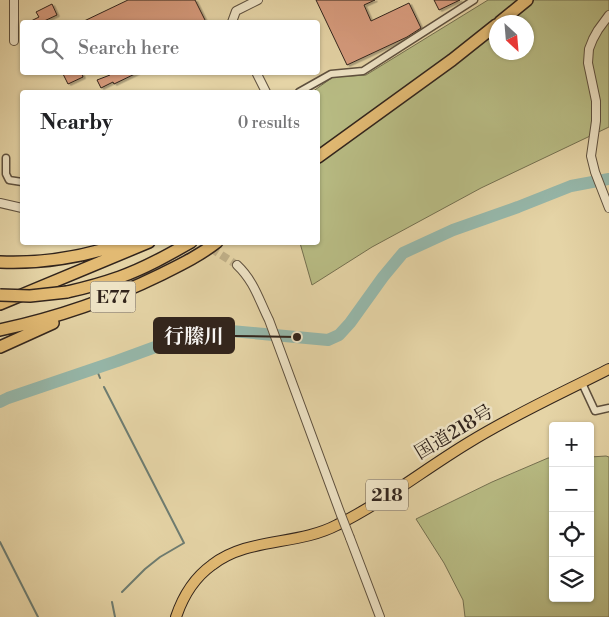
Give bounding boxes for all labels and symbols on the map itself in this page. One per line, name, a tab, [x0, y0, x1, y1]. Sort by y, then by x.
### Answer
north arrow	[489, 15, 534, 60]
road number: E77	[90, 282, 136, 312]
callout: 行縢川	[154, 318, 234, 353]
text: 行縢川	[164, 325, 224, 350]
street label: 国道218号	[410, 399, 498, 465]
road number: 218	[366, 480, 408, 510]

